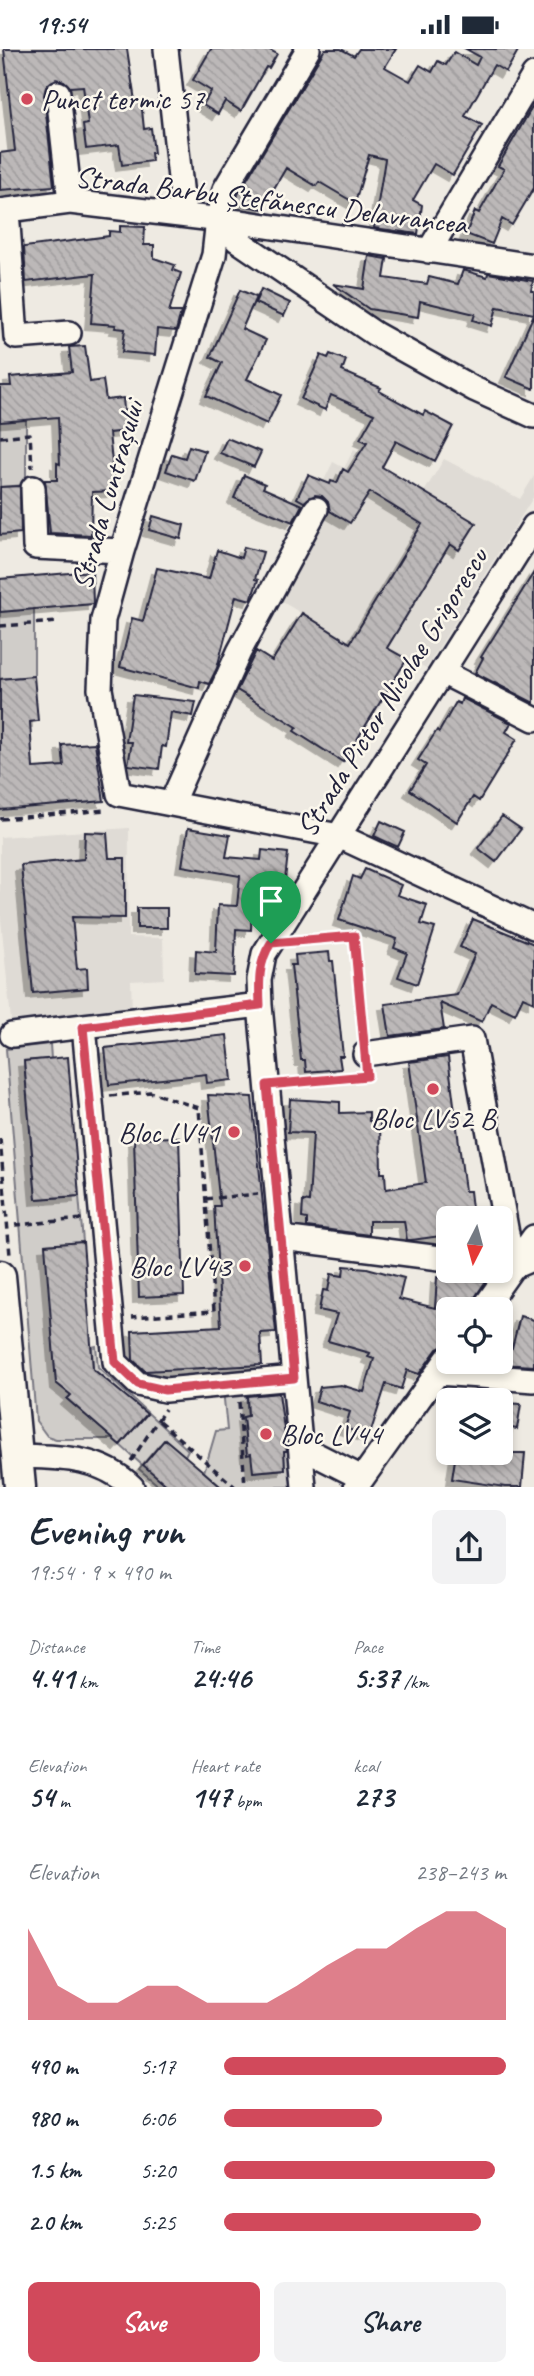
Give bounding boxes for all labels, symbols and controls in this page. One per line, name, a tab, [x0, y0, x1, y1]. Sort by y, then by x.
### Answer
text: 19:54	[35, 8, 86, 41]
place label: Punct termic 57	[41, 80, 206, 118]
marker: Punct termic 57	[19, 91, 35, 107]
street label: Strada Barbu Ștefănescu Delavrancea	[73, 157, 471, 243]
street label: Strada Luntrașului	[62, 393, 153, 594]
street label: Strada Pictor Nicolae Grigorescu	[287, 539, 498, 844]
pin	[241, 871, 301, 943]
icon: arrive	[252, 882, 290, 920]
marker: Bloc LV52 B	[425, 1081, 441, 1097]
place label: Bloc LV52 B	[371, 1099, 498, 1137]
place label: Bloc LV41	[118, 1113, 221, 1151]
marker: Bloc LV41	[226, 1124, 242, 1140]
north arrow	[436, 1206, 513, 1283]
map controls	[436, 1206, 513, 1465]
place label: Bloc LV43	[129, 1247, 233, 1285]
marker: Bloc LV43	[237, 1258, 253, 1274]
button: locate	[436, 1297, 513, 1374]
button: layers	[436, 1388, 513, 1465]
place label: Bloc LV44	[280, 1415, 384, 1453]
marker: Bloc LV44	[258, 1426, 274, 1442]
text: Evening run	[28, 1508, 184, 1555]
button: share	[432, 1510, 506, 1584]
text: 19:54 · 9 × 490 m	[28, 1558, 171, 1587]
text: Distance	[28, 1635, 85, 1659]
text: Time	[191, 1635, 220, 1659]
text: Pace	[353, 1635, 383, 1659]
text: 4.41	[28, 1659, 74, 1697]
text: 24:46	[191, 1659, 251, 1697]
text: 5:37	[353, 1659, 399, 1697]
text: km	[74, 1670, 98, 1694]
text: /km	[399, 1670, 429, 1694]
text: Elevation	[28, 1754, 86, 1778]
text: Heart rate	[191, 1754, 260, 1778]
text: kcal	[353, 1754, 378, 1778]
text: 54	[28, 1778, 55, 1816]
text: 147	[191, 1778, 231, 1816]
text: 273	[353, 1778, 394, 1816]
text: m	[55, 1789, 70, 1813]
text: bpm	[231, 1789, 262, 1813]
text: Elevation	[28, 1858, 99, 1887]
text: 238–243 m	[415, 1858, 506, 1887]
text: 490 m	[28, 2052, 77, 2081]
text: 5:17	[140, 2052, 176, 2081]
text: 980 m	[28, 2104, 77, 2133]
text: 6:06	[140, 2104, 176, 2133]
text: 1.5 km	[28, 2156, 81, 2185]
text: 5:20	[140, 2156, 176, 2185]
text: 2.0 km	[28, 2208, 82, 2237]
text: 5:25	[140, 2208, 176, 2237]
button: Save	[28, 2282, 260, 2362]
button: Share	[274, 2282, 506, 2362]

